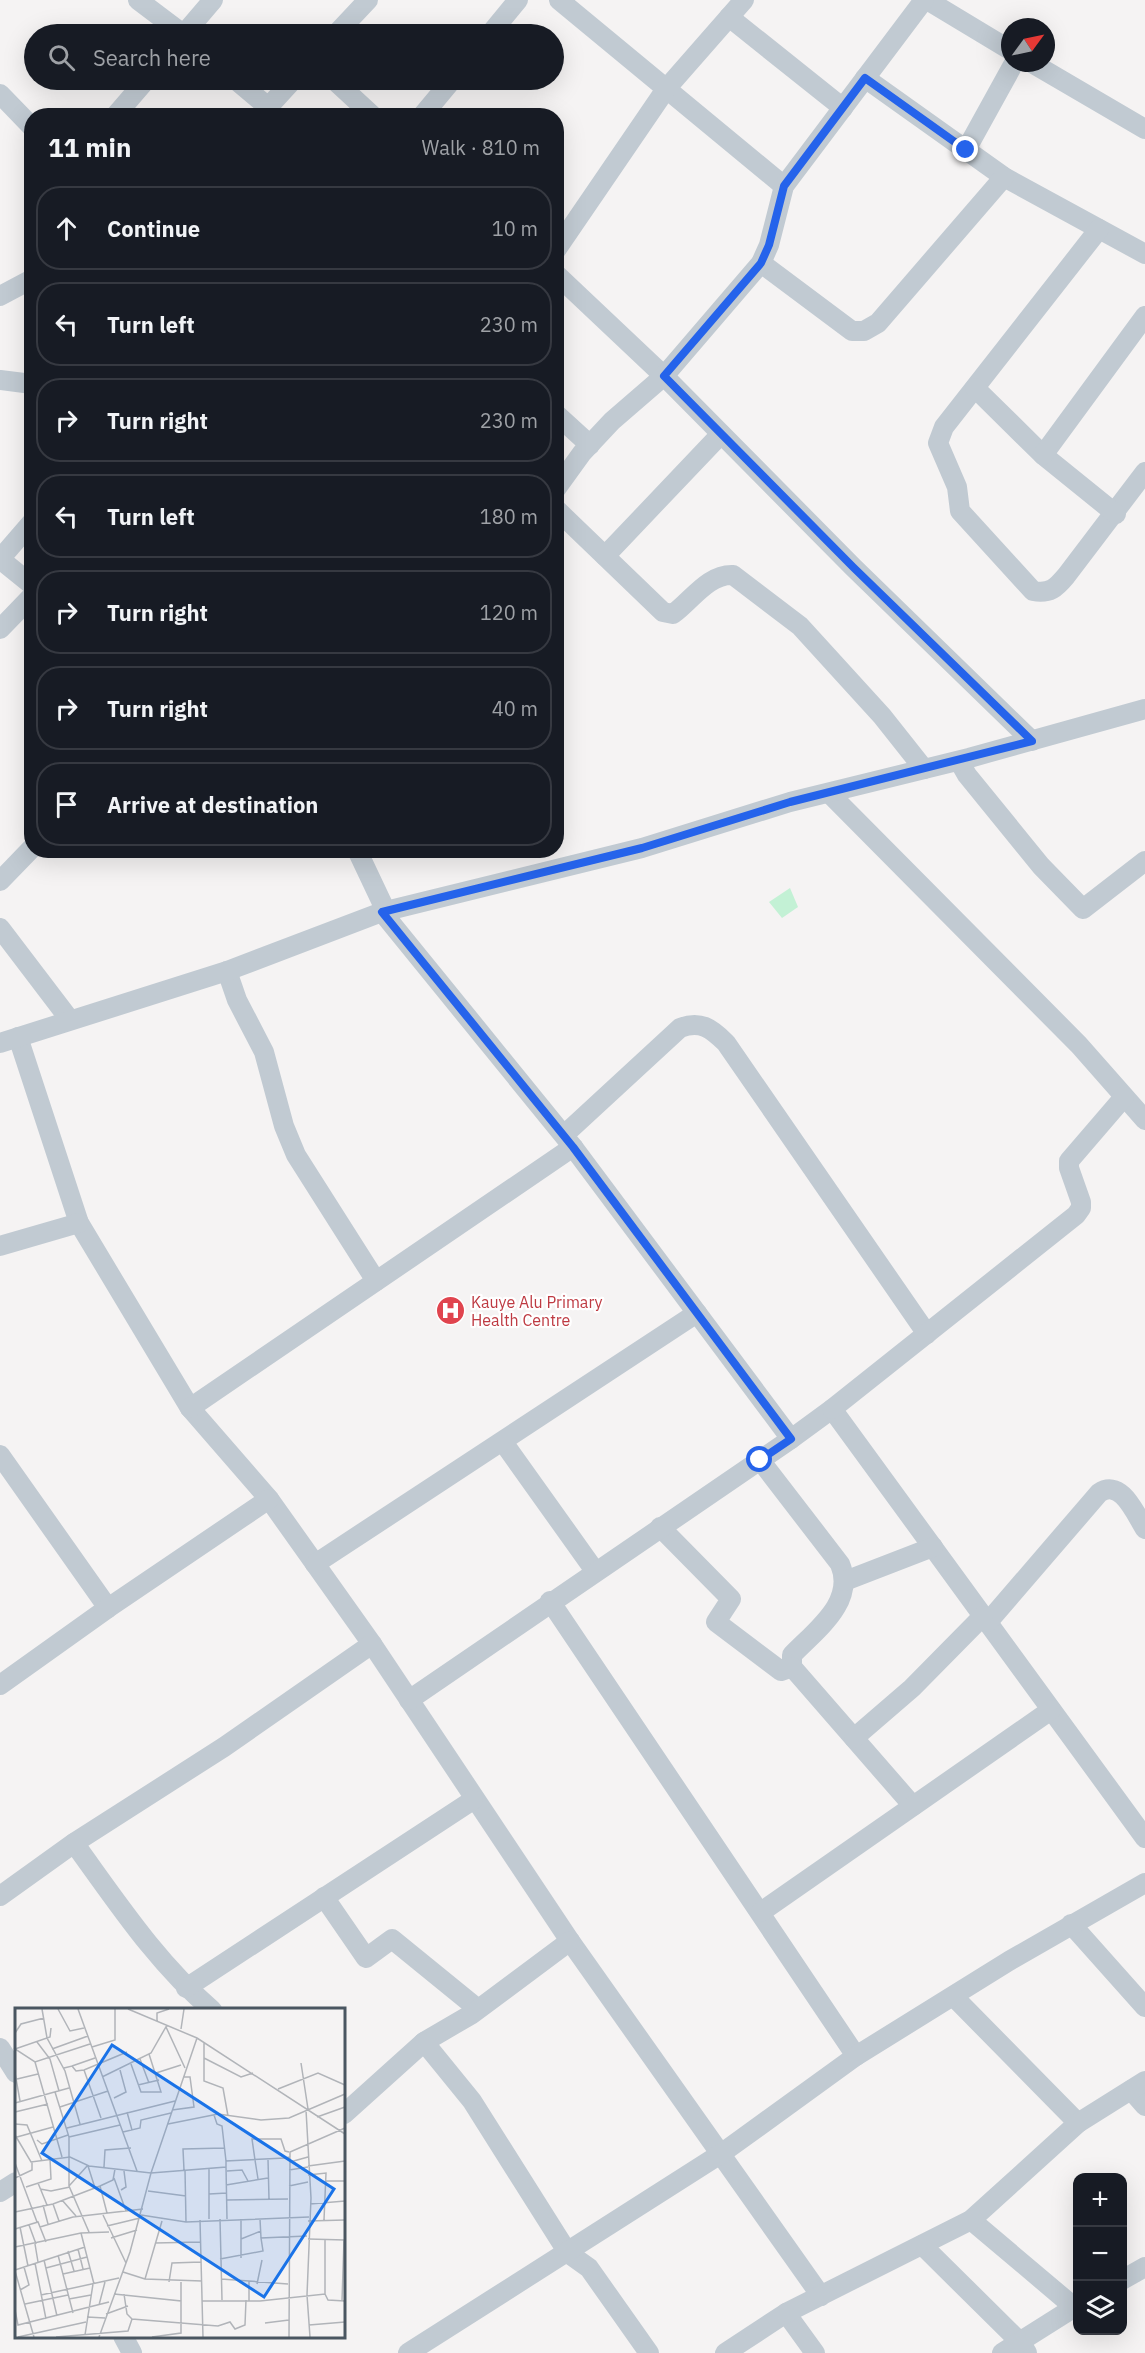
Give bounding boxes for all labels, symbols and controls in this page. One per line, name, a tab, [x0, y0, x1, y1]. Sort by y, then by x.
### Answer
north arrow	[1001, 18, 1055, 72]
search box	[24, 24, 564, 90]
icon: search	[45, 41, 78, 74]
text: Search here	[93, 43, 211, 72]
text: 11 min	[48, 130, 132, 164]
text: Walk · 810 m	[422, 134, 540, 161]
route end	[952, 136, 978, 162]
icon: ahead	[50, 212, 83, 245]
text: Continue	[107, 214, 200, 243]
text: 10 m	[492, 215, 538, 242]
icon: left	[50, 308, 83, 341]
text: Turn left	[107, 310, 195, 339]
text: 230 m	[480, 311, 538, 338]
icon: right	[50, 404, 83, 437]
text: Turn right	[107, 406, 208, 435]
text: 230 m	[480, 407, 538, 434]
icon: left	[50, 500, 83, 533]
text: Turn left	[107, 502, 195, 531]
text: 180 m	[480, 503, 538, 530]
icon: right	[50, 596, 83, 629]
text: Turn right	[107, 598, 208, 627]
text: 120 m	[480, 599, 538, 626]
icon: right	[50, 692, 83, 725]
text: Turn right	[107, 694, 208, 723]
text: 40 m	[492, 695, 538, 722]
icon: arrive	[50, 788, 83, 821]
text: Arrive at destination	[107, 790, 318, 819]
place label: Kauye Alu Primary Health Centre	[471, 1292, 602, 1330]
hospital icon: Kauye Alu Primary Health Centre	[434, 1295, 466, 1327]
route start	[746, 1446, 772, 1472]
inset map	[15, 2008, 345, 2338]
map controls	[1073, 2173, 1127, 2335]
button: +	[1073, 2173, 1127, 2227]
button: −	[1073, 2227, 1127, 2281]
button: layers	[1073, 2281, 1127, 2335]

